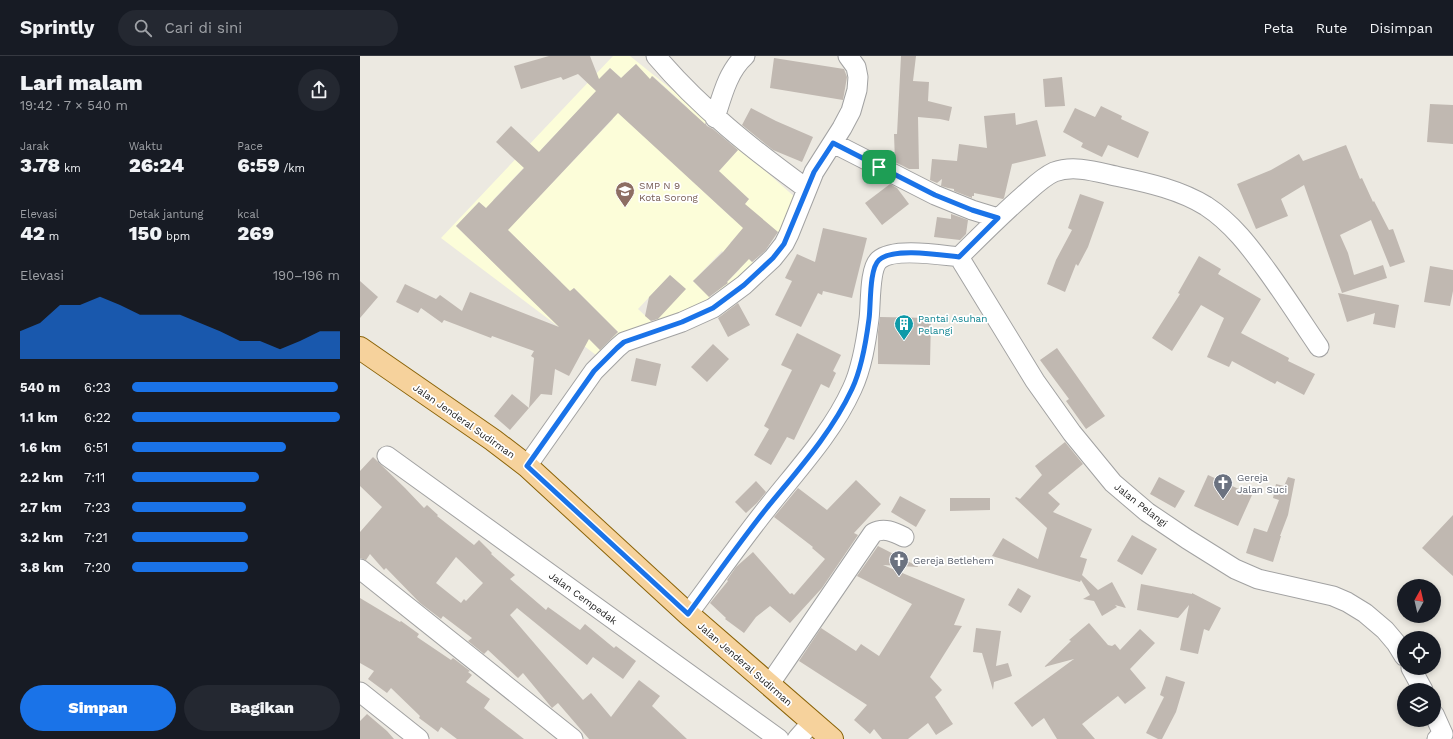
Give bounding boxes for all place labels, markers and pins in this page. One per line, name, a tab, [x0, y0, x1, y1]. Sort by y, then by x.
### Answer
pin	[862, 150, 896, 184]
school or university icon: SMP N 9 Kota Sorong	[614, 180, 636, 208]
place label: SMP N 9 Kota Sorong	[639, 180, 699, 203]
building icon: Pantai Asuhan Pelangi	[893, 313, 915, 341]
place label: Pantai Asuhan Pelangi	[918, 313, 987, 336]
church icon: Gereja Jalan Suci	[1212, 472, 1234, 500]
place label: Gereja Jalan Suci	[1237, 472, 1287, 495]
church icon: Gereja Betlehem	[888, 549, 910, 577]
place label: Gereja Betlehem	[913, 555, 994, 566]

